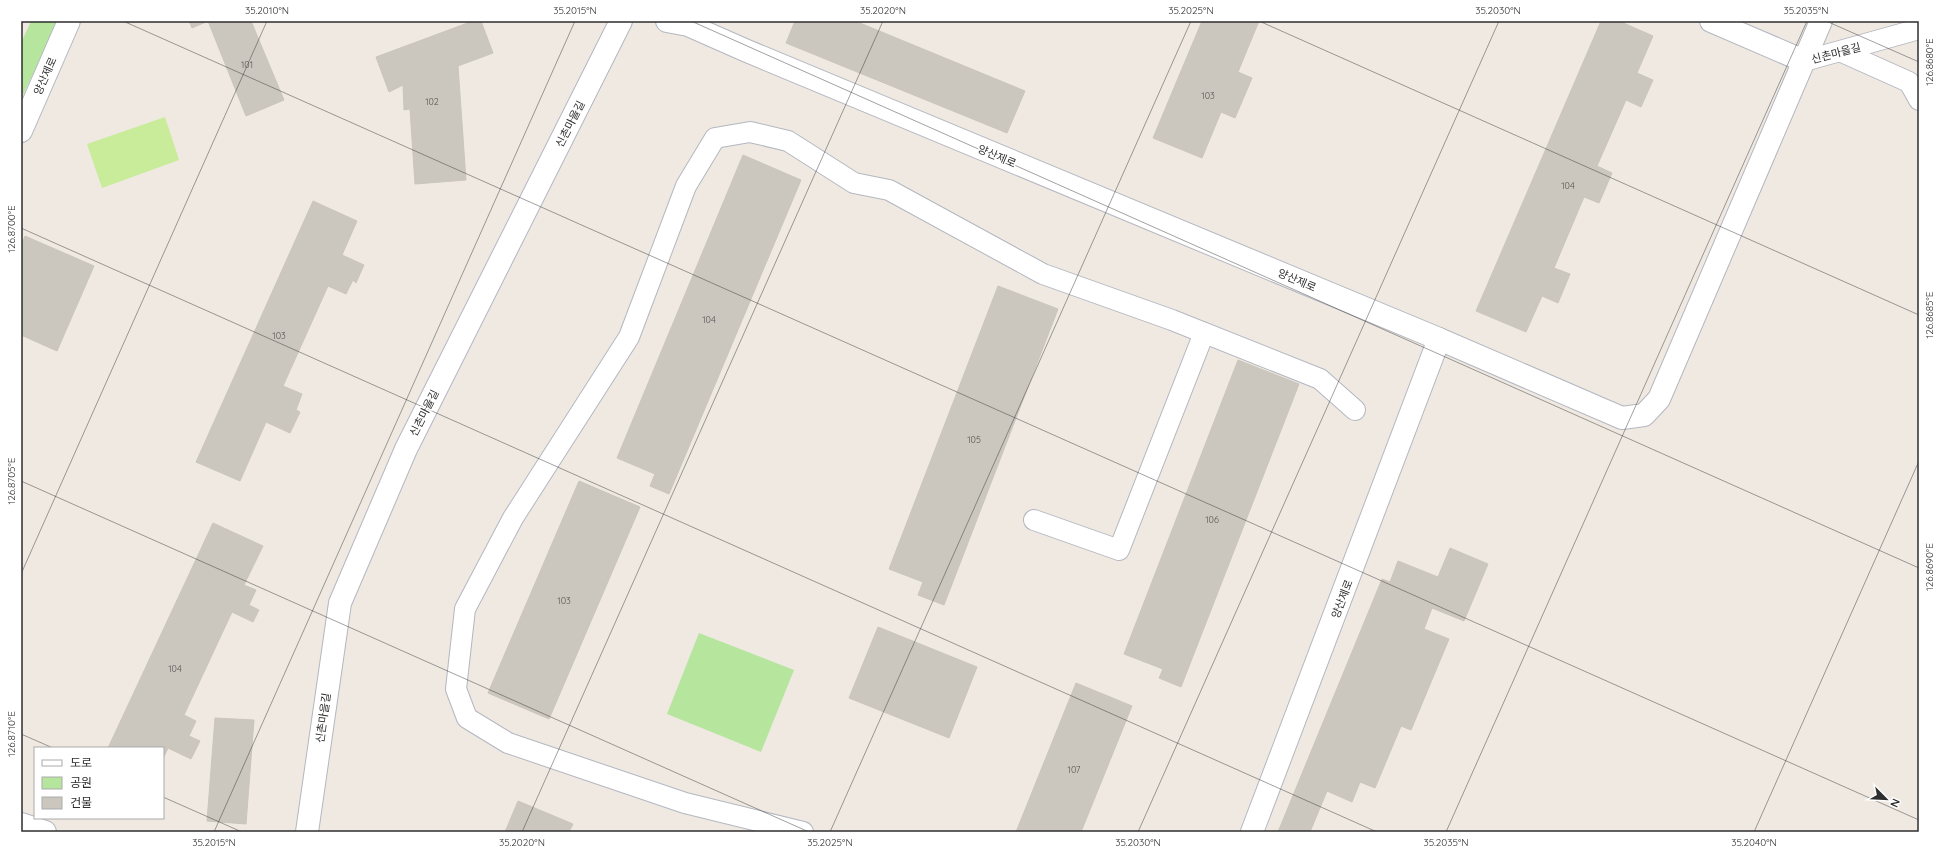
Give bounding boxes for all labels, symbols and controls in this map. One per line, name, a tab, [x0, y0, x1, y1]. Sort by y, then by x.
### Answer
text: 35.2010°N	[245, 4, 289, 17]
text: 35.2015°N	[553, 4, 597, 17]
text: 35.2020°N	[860, 4, 906, 17]
text: 35.2025°N	[1168, 4, 1214, 17]
text: 35.2030°N	[1475, 4, 1521, 17]
text: 35.2035°N	[1783, 4, 1829, 17]
text: 126.8680°E	[1923, 38, 1936, 86]
street label: 신촌마을길	[1810, 40, 1862, 66]
street label: 양산제로	[30, 55, 60, 97]
house number: 101	[241, 59, 253, 70]
house number: 103	[1201, 90, 1215, 101]
house number: 102	[425, 96, 439, 107]
street label: 신촌마을길	[552, 98, 588, 150]
street label: 양산제로	[976, 142, 1018, 170]
house number: 104	[1561, 180, 1575, 191]
text: 126.8700°E	[5, 205, 18, 253]
street label: 양산제로	[1276, 266, 1318, 294]
text: 126.8685°E	[1923, 291, 1936, 339]
house number: 104	[702, 314, 716, 325]
house number: 103	[272, 330, 286, 341]
street label: 신촌마을길	[406, 387, 442, 439]
house number: 105	[967, 434, 981, 445]
text: 126.8705°E	[5, 457, 18, 505]
house number: 106	[1205, 514, 1219, 525]
text: 126.8690°E	[1923, 543, 1936, 591]
street label: 양산제로	[1328, 578, 1356, 620]
house number: 103	[557, 595, 571, 606]
house number: 104	[168, 663, 182, 674]
street label: 신촌마을길	[313, 692, 333, 744]
text: 126.8710°E	[5, 711, 18, 757]
legend	[34, 747, 164, 819]
text: 도로	[70, 755, 92, 770]
house number: 107	[1068, 764, 1081, 775]
text: 공원	[70, 775, 92, 790]
north arrow	[1866, 779, 1906, 819]
text: 건물	[70, 795, 92, 810]
text: N	[1887, 797, 1903, 810]
text: 35.2015°N	[192, 836, 236, 849]
text: 35.2020°N	[499, 836, 545, 849]
text: 35.2025°N	[807, 836, 853, 849]
text: 35.2030°N	[1115, 836, 1161, 849]
text: 35.2035°N	[1423, 836, 1469, 849]
text: 35.2040°N	[1731, 836, 1777, 849]

